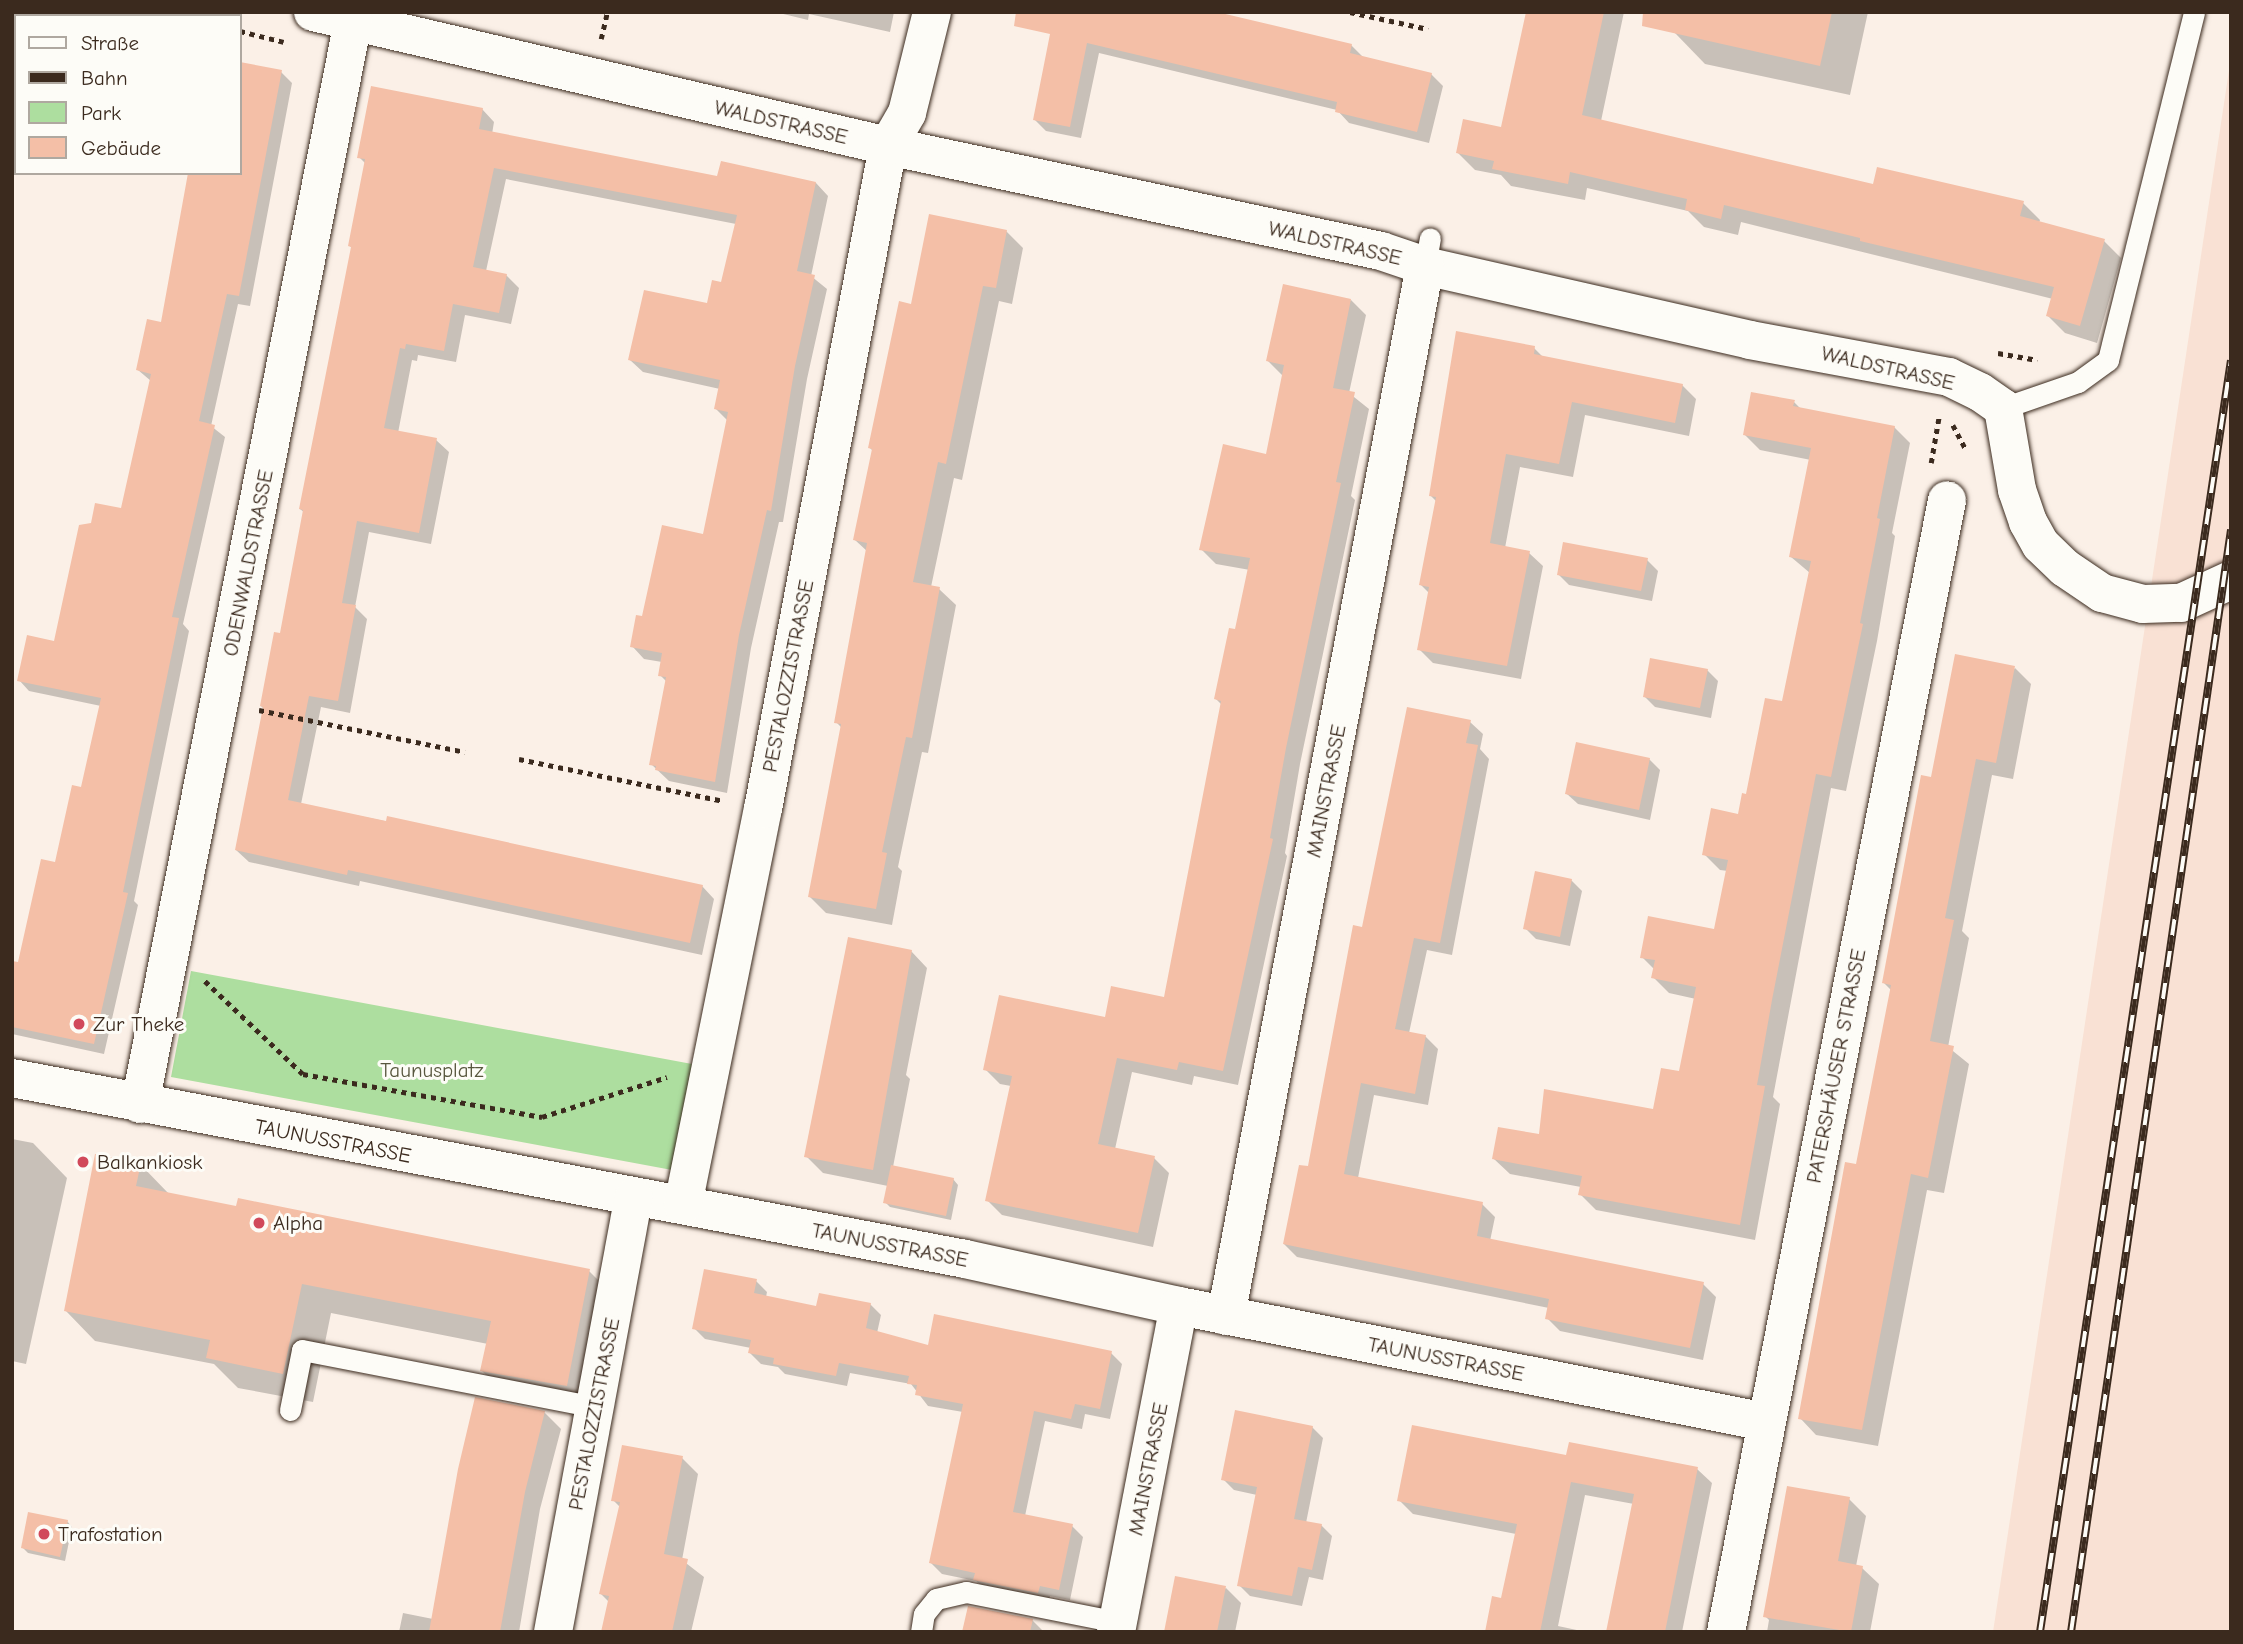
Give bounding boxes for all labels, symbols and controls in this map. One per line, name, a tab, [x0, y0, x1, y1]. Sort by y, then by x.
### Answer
legend	[14, 14, 242, 175]
text: Straße	[81, 31, 139, 55]
text: Bahn	[81, 66, 128, 90]
street label: WALDSTRASSE	[712, 94, 850, 150]
text: Park	[81, 101, 121, 125]
text: Gebäude	[81, 136, 161, 160]
street label: WALDSTRASSE	[1266, 215, 1404, 271]
street label: WALDSTRASSE	[1819, 340, 1957, 396]
street label: ODENWALDSTRASSE	[218, 468, 278, 658]
street label: PESTALOZZISTRASSE	[757, 578, 819, 774]
street label: MAINSTRASSE	[1301, 722, 1351, 860]
street label: PATERSHÄUSER STRASSE	[1801, 947, 1871, 1185]
place label: Zur Theke	[93, 1011, 184, 1037]
marker: Zur Theke	[71, 1016, 87, 1032]
park label: Taunusplatz	[380, 1057, 484, 1083]
street label: TAUNUSSTRASSE	[253, 1113, 413, 1169]
place label: Balkankiosk	[97, 1149, 202, 1175]
marker: Balkankiosk	[75, 1154, 91, 1170]
place label: Alpha	[273, 1210, 323, 1236]
marker: Alpha	[251, 1215, 267, 1231]
street label: TAUNUSSTRASSE	[810, 1217, 970, 1273]
street label: PESTALOZZISTRASSE	[563, 1316, 625, 1512]
street label: TAUNUSSTRASSE	[1366, 1331, 1526, 1387]
street label: MAINSTRASSE	[1123, 1400, 1173, 1538]
place label: Trafostation	[58, 1521, 163, 1547]
marker: Trafostation	[36, 1526, 52, 1542]

